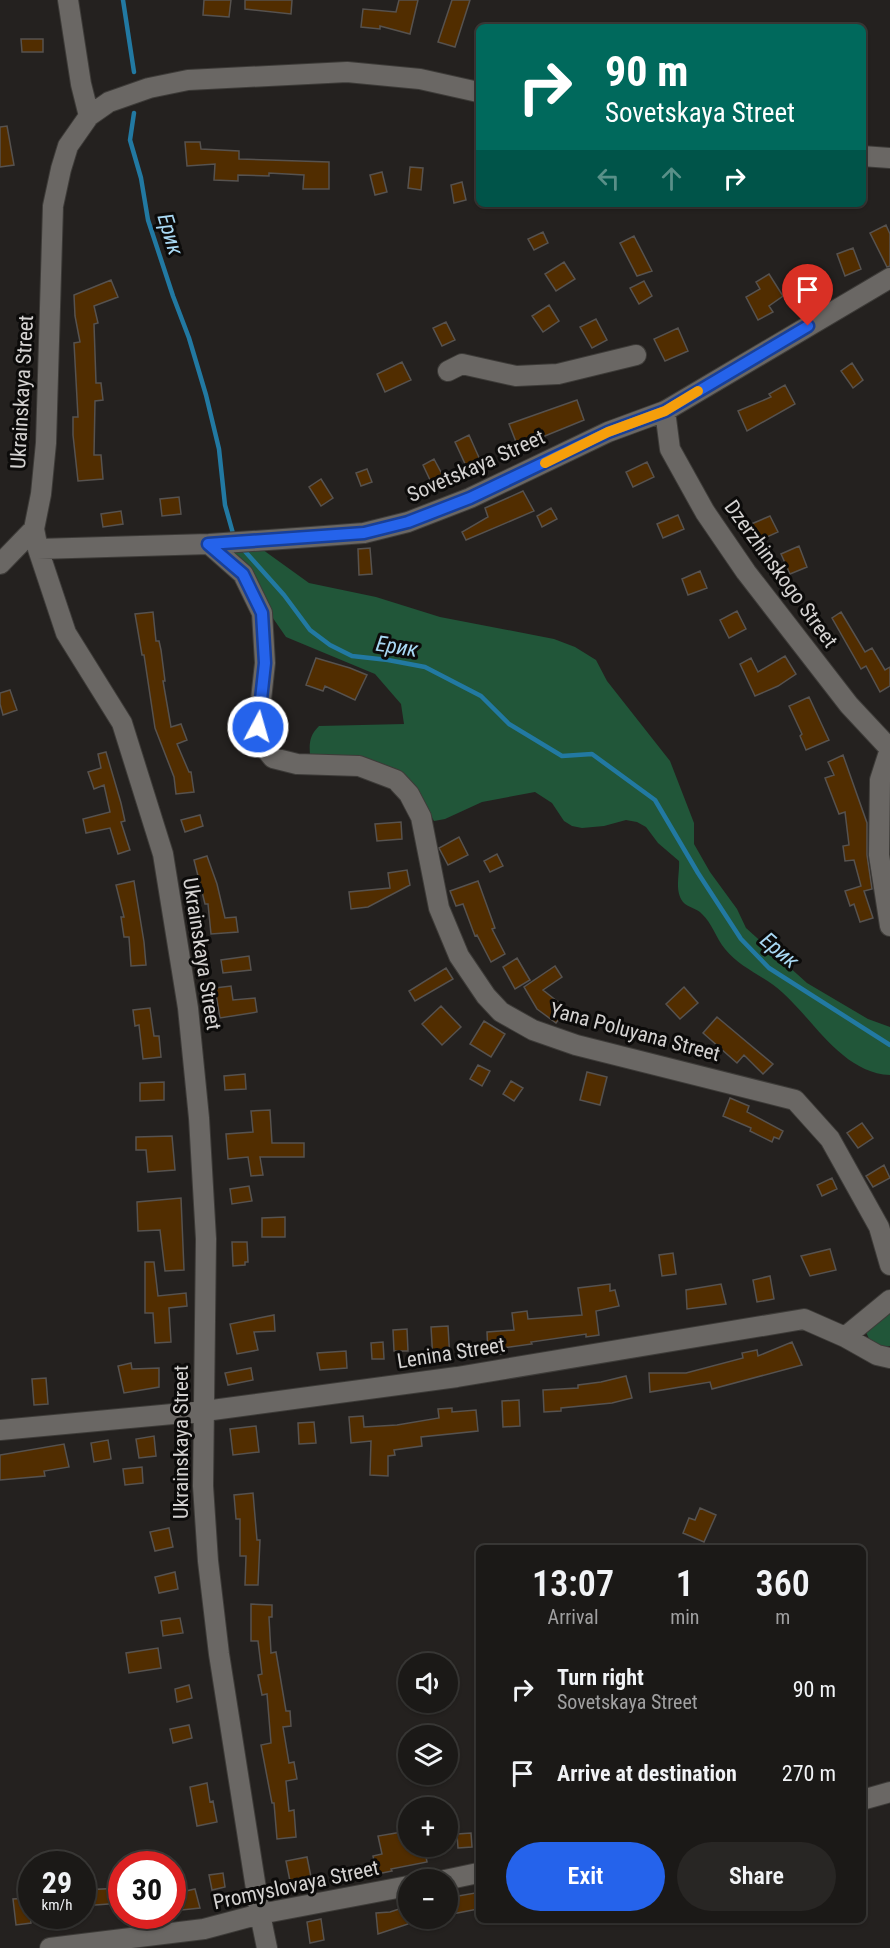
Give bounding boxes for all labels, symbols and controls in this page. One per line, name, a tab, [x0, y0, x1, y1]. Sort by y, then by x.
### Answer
text: 90 m	[605, 47, 688, 96]
icon: right	[506, 48, 584, 126]
text: Sovetskaya Street	[605, 97, 795, 129]
icon: left	[592, 162, 625, 195]
icon: ahead	[655, 162, 688, 195]
icon: right	[718, 162, 751, 195]
water label: Ерик	[152, 210, 189, 259]
pin	[782, 264, 833, 326]
icon: arrive	[791, 273, 824, 306]
street label: Ukrainskaya Street	[6, 315, 38, 469]
street label: Sovetskaya Street	[404, 425, 548, 507]
street label: Dzerzhinskogo Street	[720, 496, 842, 652]
water label: Ерик	[374, 631, 420, 662]
position arrow	[226, 695, 290, 759]
street label: Ukrainskaya Street	[178, 876, 226, 1032]
water label: Ерик	[755, 927, 804, 974]
street label: Yana Poluyana Street	[547, 998, 723, 1066]
street label: Lenina Street	[395, 1333, 507, 1373]
street label: Ukrainskaya Street	[169, 1365, 193, 1519]
text: 13:07	[532, 1563, 614, 1605]
text: 1	[676, 1563, 694, 1605]
text: 360	[756, 1563, 810, 1605]
text: Arrival	[548, 1605, 599, 1629]
text: min	[670, 1605, 699, 1629]
text: m	[775, 1605, 790, 1629]
map controls	[398, 1653, 458, 1929]
button: sound	[398, 1653, 458, 1713]
text: Turn right	[557, 1665, 644, 1690]
icon: right	[506, 1673, 539, 1706]
text: 90 m	[793, 1677, 836, 1702]
text: Sovetskaya Street	[557, 1690, 698, 1714]
button: layers	[398, 1725, 458, 1785]
icon: arrive	[506, 1757, 539, 1790]
text: Arrive at destination	[557, 1761, 737, 1786]
text: 270 m	[782, 1761, 836, 1786]
button: +	[398, 1797, 458, 1857]
button: Exit	[506, 1842, 665, 1911]
button: Share	[677, 1842, 836, 1911]
speed limit sign: 30	[108, 1851, 186, 1929]
street label: Promyslovaya Street	[211, 1856, 381, 1914]
text: 29	[42, 1865, 72, 1900]
button: −	[398, 1869, 458, 1929]
text: km/h	[42, 1896, 72, 1914]

